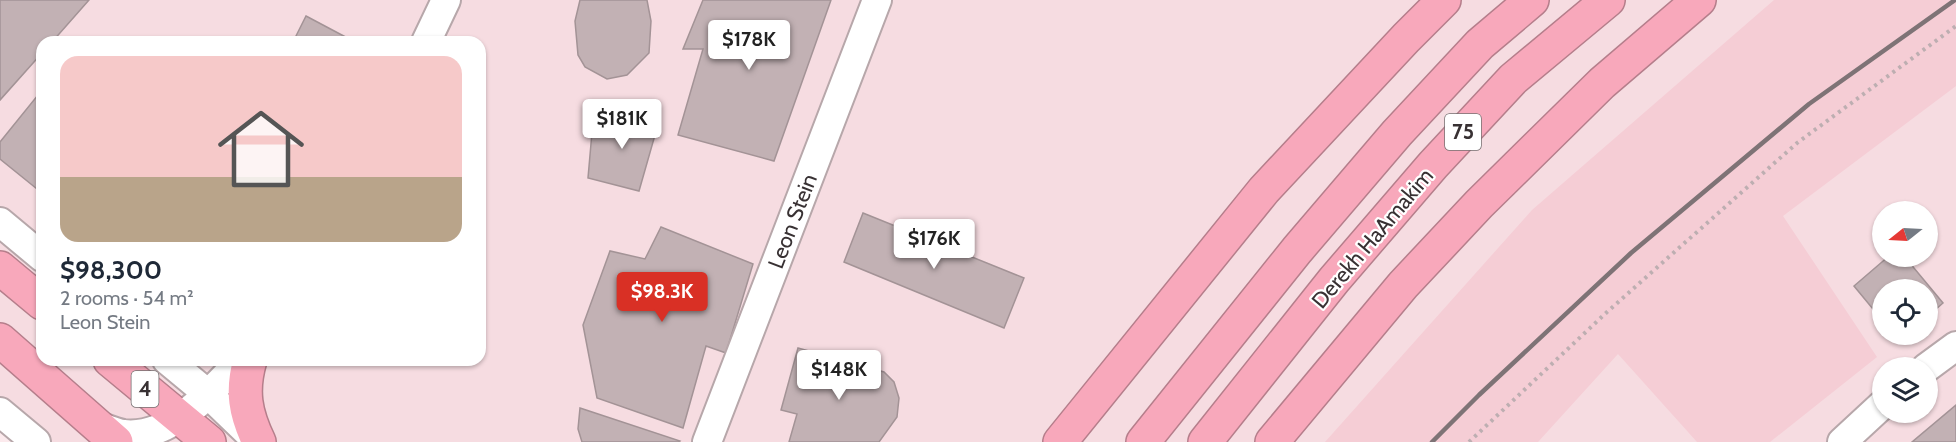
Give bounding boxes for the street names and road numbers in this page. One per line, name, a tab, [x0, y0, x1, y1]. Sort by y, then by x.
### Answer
road number: 75	[1445, 114, 1481, 150]
street label: Derekh HaAmakim	[1306, 163, 1439, 314]
street label: Leon Stein	[762, 170, 823, 272]
road number: 4	[132, 371, 158, 407]

